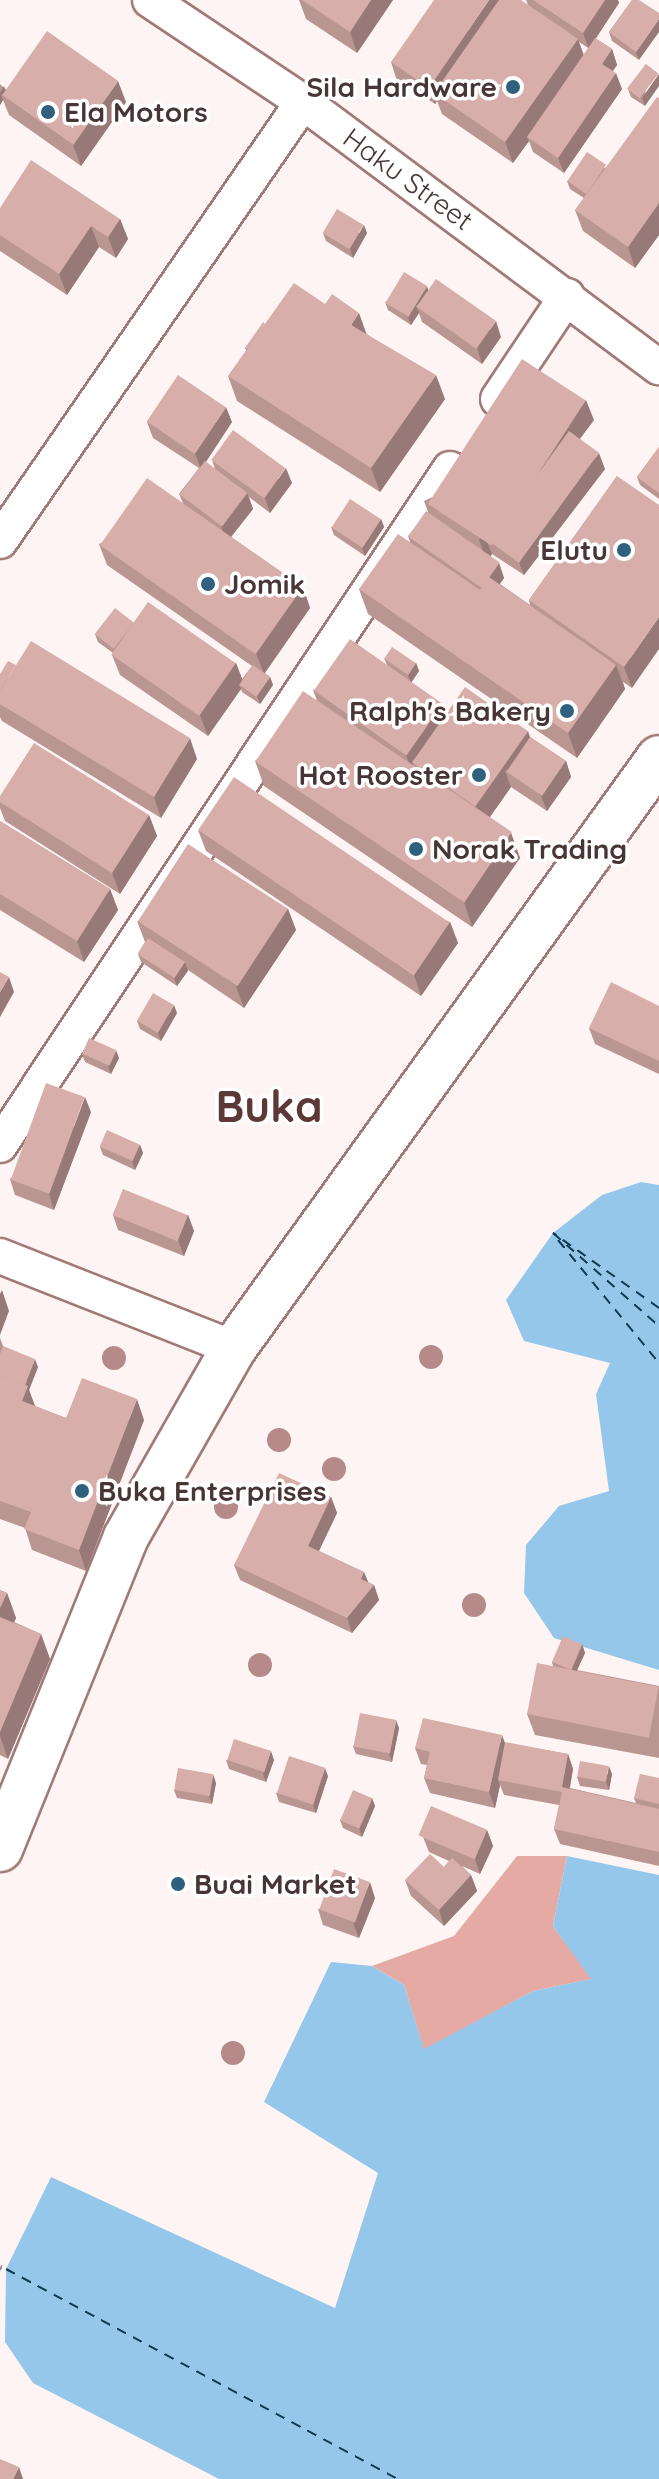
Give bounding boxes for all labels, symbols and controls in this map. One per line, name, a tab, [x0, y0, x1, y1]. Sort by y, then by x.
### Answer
place label: Sila Hardware	[307, 70, 497, 104]
marker: Sila Hardware	[504, 78, 522, 96]
place label: Ela Motors	[64, 95, 208, 129]
marker: Ela Motors	[39, 103, 57, 121]
street label: Haku Street	[337, 121, 479, 237]
place label: Elutu	[540, 533, 608, 567]
marker: Elutu	[615, 541, 633, 559]
place label: Jomik	[224, 567, 305, 601]
marker: Jomik	[199, 575, 217, 593]
place label: Ralph's Bakery	[349, 694, 551, 728]
marker: Ralph's Bakery	[558, 702, 576, 720]
place label: Hot Rooster	[299, 758, 463, 792]
marker: Hot Rooster	[470, 766, 488, 784]
place label: Norak Trading	[432, 832, 627, 866]
marker: Norak Trading	[407, 840, 425, 858]
district label: Buka	[215, 1080, 323, 1132]
place label: Buka Enterprises	[98, 1474, 327, 1508]
marker: Buka Enterprises	[73, 1482, 91, 1500]
place label: Buai Market	[194, 1867, 357, 1901]
marker: Buai Market	[169, 1875, 187, 1893]

